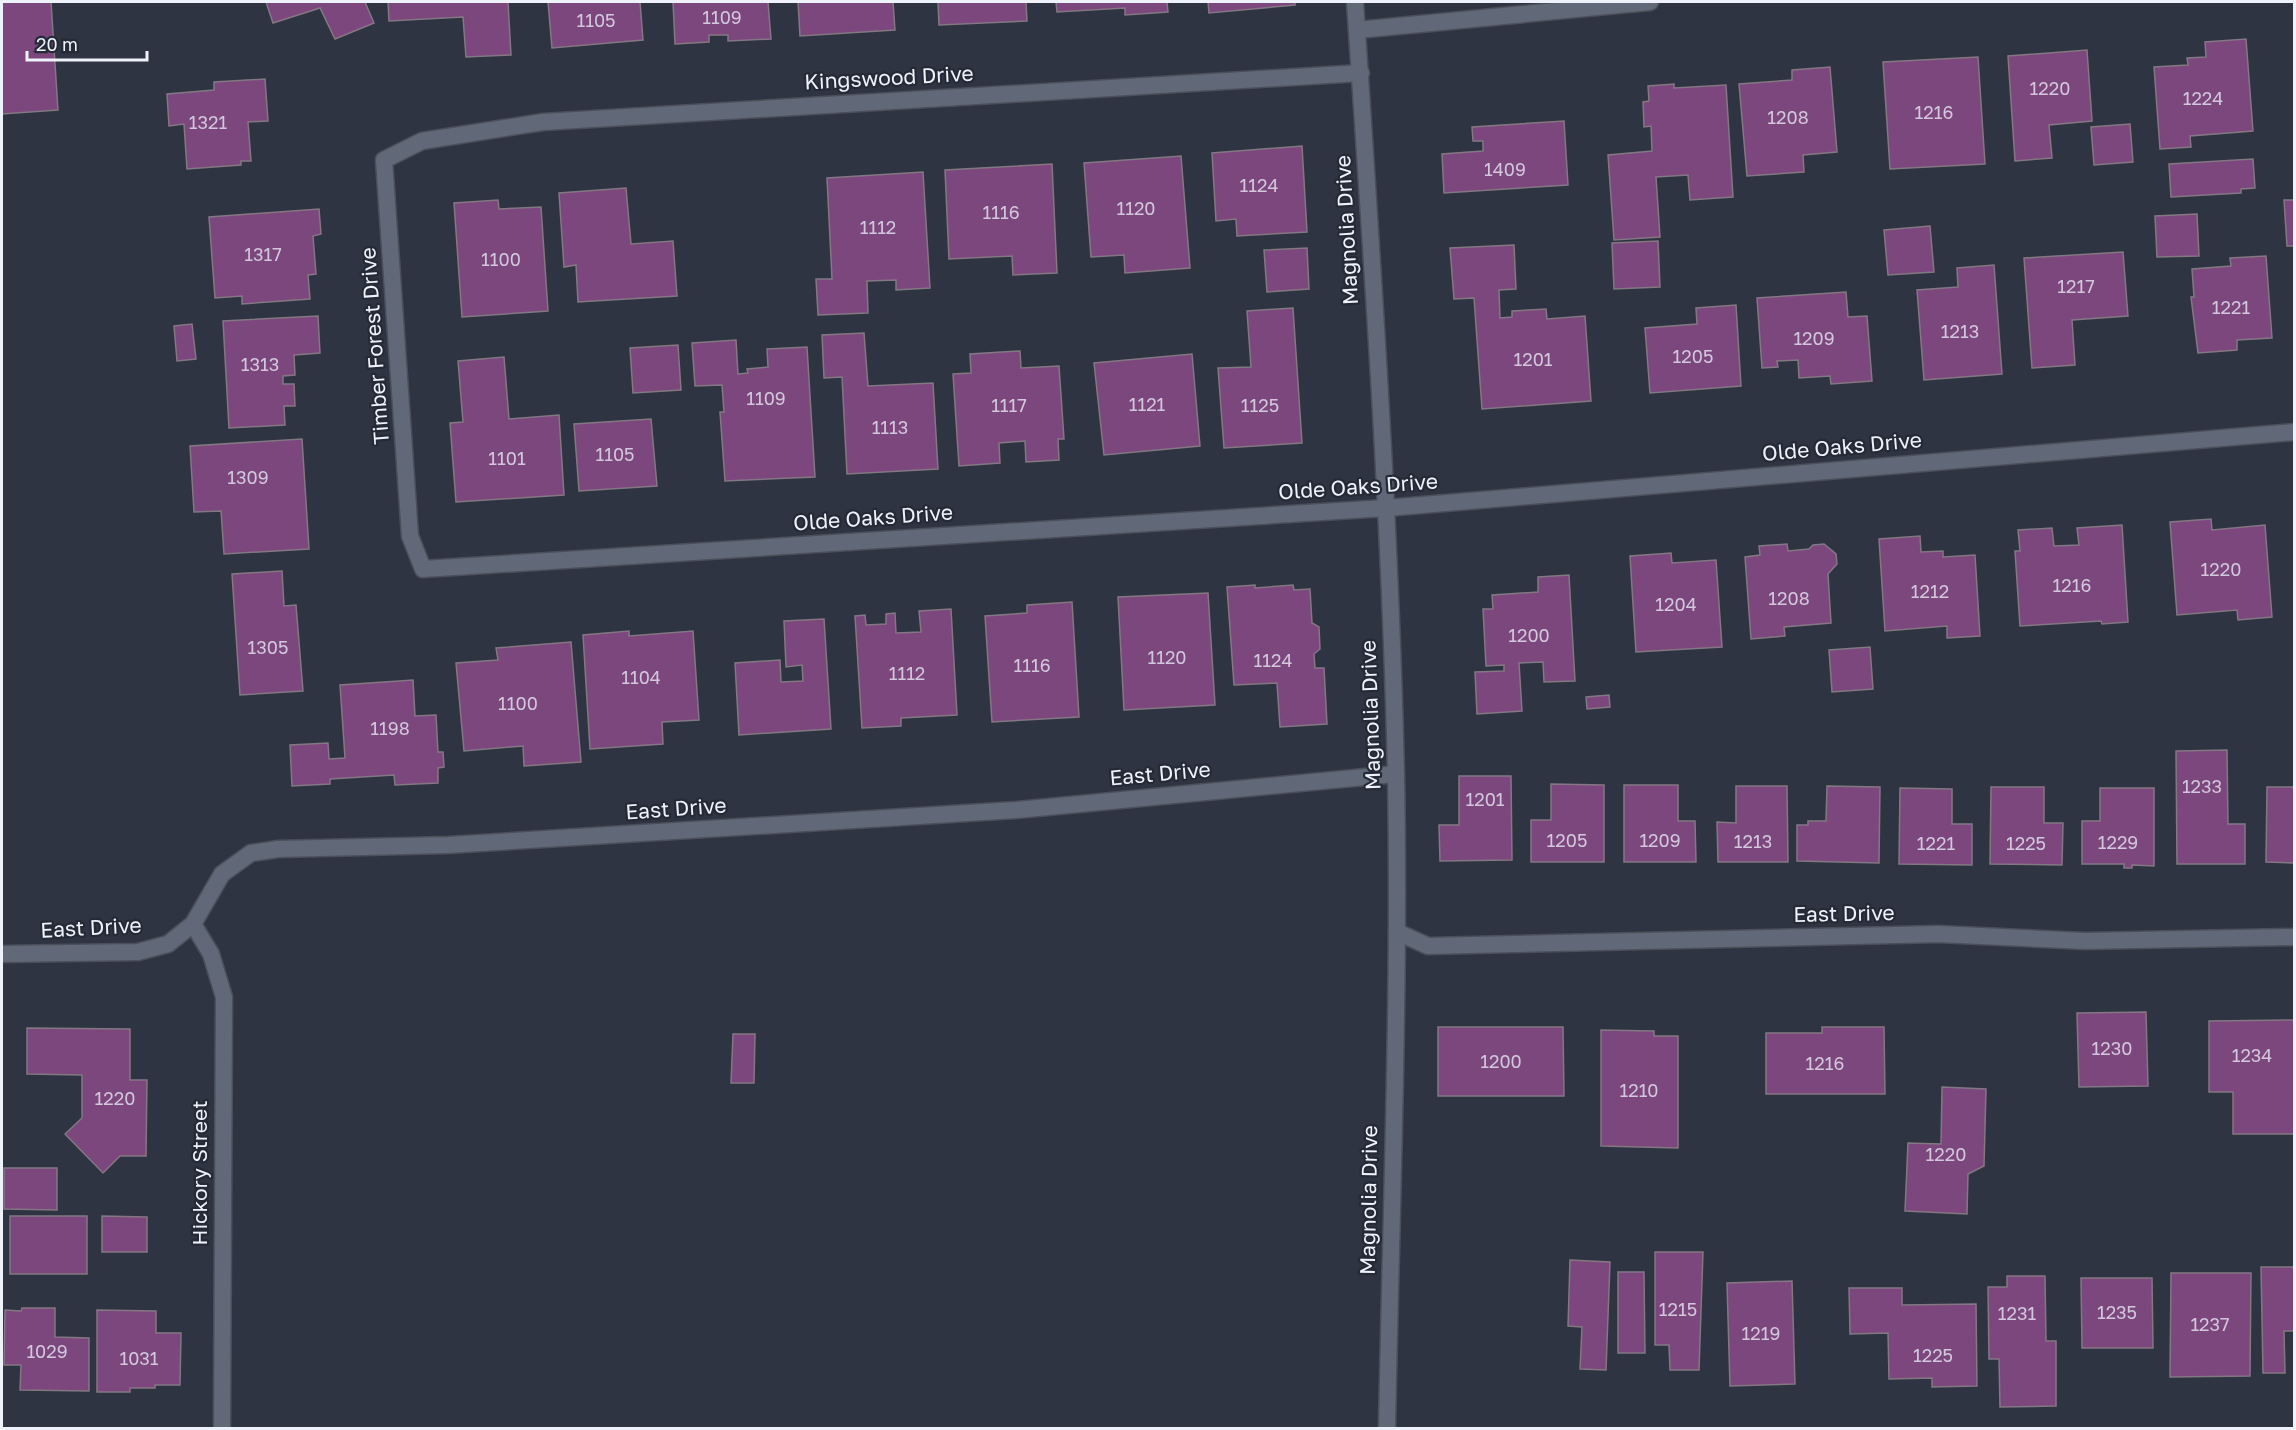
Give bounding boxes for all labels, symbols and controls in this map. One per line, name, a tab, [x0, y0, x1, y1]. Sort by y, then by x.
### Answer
house number: 1109	[702, 6, 742, 28]
house number: 1105	[576, 9, 616, 31]
scale bar	[27, 24, 147, 62]
text: 20 m	[36, 33, 78, 55]
street label: Kingswood Drive	[804, 60, 974, 94]
house number: 1220	[2030, 77, 2070, 99]
house number: 1224	[2183, 87, 2223, 109]
house number: 1216	[1915, 101, 1953, 123]
house number: 1208	[1767, 106, 1809, 128]
house number: 1321	[189, 111, 227, 133]
street label: Magnolia Drive	[1329, 155, 1363, 306]
house number: 1409	[1484, 158, 1526, 180]
house number: 1124	[1240, 174, 1278, 196]
house number: 1120	[1116, 197, 1156, 219]
house number: 1116	[982, 201, 1020, 223]
house number: 1112	[860, 216, 896, 238]
house number: 1317	[244, 243, 282, 265]
street label: Timber Forest Drive	[354, 247, 394, 446]
house number: 1100	[481, 248, 521, 270]
house number: 1217	[2057, 275, 2095, 297]
house number: 1221	[2212, 296, 2250, 318]
house number: 1213	[1941, 320, 1979, 342]
house number: 1209	[1793, 327, 1835, 349]
house number: 1205	[1673, 345, 1713, 367]
house number: 1201	[1513, 348, 1553, 370]
house number: 1313	[241, 353, 279, 375]
house number: 1109	[746, 387, 786, 409]
house number: 1121	[1129, 393, 1166, 415]
house number: 1117	[991, 394, 1027, 416]
house number: 1125	[1241, 394, 1279, 416]
house number: 1113	[872, 416, 908, 438]
street label: Olde Oaks Drive	[1761, 426, 1923, 466]
house number: 1105	[595, 443, 635, 465]
house number: 1101	[488, 447, 526, 469]
house number: 1309	[227, 466, 269, 488]
street label: Olde Oaks Drive	[1277, 467, 1439, 505]
street label: Olde Oaks Drive	[792, 498, 954, 536]
house number: 1220	[2201, 558, 2241, 580]
house number: 1216	[2053, 574, 2091, 596]
house number: 1212	[1911, 580, 1949, 602]
house number: 1208	[1768, 587, 1810, 609]
house number: 1204	[1655, 593, 1697, 615]
house number: 1200	[1508, 624, 1550, 646]
house number: 1305	[248, 636, 288, 658]
street label: Magnolia Drive	[1354, 640, 1386, 790]
house number: 1120	[1147, 646, 1187, 668]
house number: 1124	[1254, 649, 1292, 671]
house number: 1116	[1013, 654, 1051, 676]
house number: 1112	[889, 662, 925, 684]
house number: 1104	[621, 666, 661, 688]
house number: 1100	[498, 692, 538, 714]
house number: 1198	[370, 717, 410, 739]
street label: East Drive	[1108, 756, 1212, 790]
house number: 1233	[2182, 775, 2222, 797]
house number: 1201	[1465, 788, 1505, 810]
street label: East Drive	[624, 792, 727, 825]
house number: 1205	[1547, 829, 1587, 851]
house number: 1209	[1639, 829, 1681, 851]
house number: 1213	[1734, 830, 1772, 852]
house number: 1229	[2098, 831, 2138, 853]
house number: 1221	[1917, 832, 1955, 854]
house number: 1225	[2006, 832, 2046, 854]
street label: East Drive	[1793, 899, 1895, 927]
street label: East Drive	[40, 911, 142, 943]
house number: 1230	[2092, 1037, 2132, 1059]
house number: 1234	[2232, 1044, 2272, 1066]
house number: 1200	[1480, 1050, 1522, 1072]
house number: 1216	[1806, 1052, 1844, 1074]
house number: 1210	[1619, 1079, 1659, 1101]
house number: 1220	[95, 1087, 135, 1109]
street label: Hickory Street	[186, 1100, 212, 1246]
street label: Magnolia Drive	[1354, 1125, 1382, 1275]
house number: 1220	[1926, 1143, 1966, 1165]
house number: 1215	[1659, 1298, 1697, 1320]
house number: 1235	[2097, 1301, 2137, 1323]
house number: 1231	[1998, 1302, 2036, 1324]
house number: 1237	[2190, 1313, 2230, 1335]
house number: 1219	[1742, 1322, 1780, 1344]
house number: 1029	[26, 1340, 68, 1362]
house number: 1225	[1913, 1344, 1953, 1366]
house number: 1031	[119, 1347, 159, 1369]

